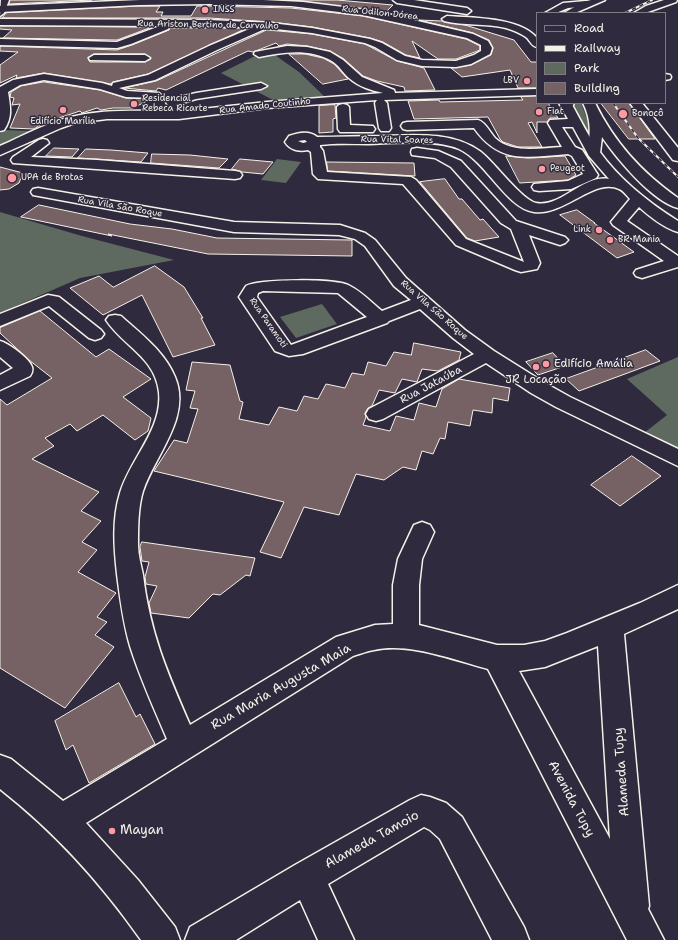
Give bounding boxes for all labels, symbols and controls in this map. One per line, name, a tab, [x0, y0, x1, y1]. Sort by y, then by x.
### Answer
street label: Rua Odilon Dórea	[341, 4, 419, 22]
marker: INSS	[200, 5, 210, 15]
place label: INSS	[213, 5, 234, 15]
legend	[536, 12, 666, 104]
street label: Rua Ariston Bertino de Carvalho	[137, 18, 279, 32]
text: Road	[574, 20, 604, 36]
text: Railway	[574, 40, 621, 56]
text: Park	[574, 60, 600, 76]
place label: LBV	[503, 76, 519, 86]
marker: LBV	[522, 76, 532, 86]
text: Building	[574, 80, 620, 96]
place label: Residencial Rebeca Ricarte	[142, 94, 207, 115]
street label: Rua Amado Coutinho	[219, 96, 311, 116]
marker: Residencial Rebeca Ricarte	[129, 99, 139, 109]
marker: Edifício Marília	[58, 105, 68, 115]
marker: Fiat	[534, 107, 544, 117]
place label: Fiat	[547, 107, 564, 117]
marker: Bonocô	[617, 108, 629, 120]
place label: Bonocô	[632, 109, 663, 119]
place label: Edifício Marília	[30, 117, 96, 127]
street label: Rua Vital Soares	[361, 134, 433, 146]
marker: Peugeot	[537, 164, 547, 174]
place label: Peugeot	[550, 164, 585, 174]
marker: UPA de Brotas	[6, 172, 18, 184]
place label: UPA de Brotas	[21, 173, 84, 183]
street label: Rua Vila São Roque	[77, 194, 163, 220]
place label: Link	[573, 225, 591, 235]
marker: Link	[594, 225, 604, 235]
marker: BR Mania	[605, 235, 615, 245]
place label: BR Mania	[618, 235, 660, 245]
street label: Rua Vila São Roque	[398, 278, 470, 342]
street label: Rua Paramoti	[247, 296, 289, 350]
place label: Edifício Amália	[554, 357, 633, 371]
marker: Edifício Amália	[541, 359, 551, 369]
marker: JR Locação	[531, 362, 541, 372]
street label: Rua Jataúba	[398, 363, 464, 407]
place label: JR Locação	[505, 373, 567, 387]
street label: Rua Maria Augusta Maia	[208, 641, 354, 733]
street label: Alameda Tupy	[611, 727, 633, 817]
street label: Avenida Tupy	[544, 758, 598, 840]
street label: Alameda Tamoio	[322, 808, 422, 872]
place label: Mayan	[120, 823, 164, 839]
marker: Mayan	[107, 826, 117, 836]

